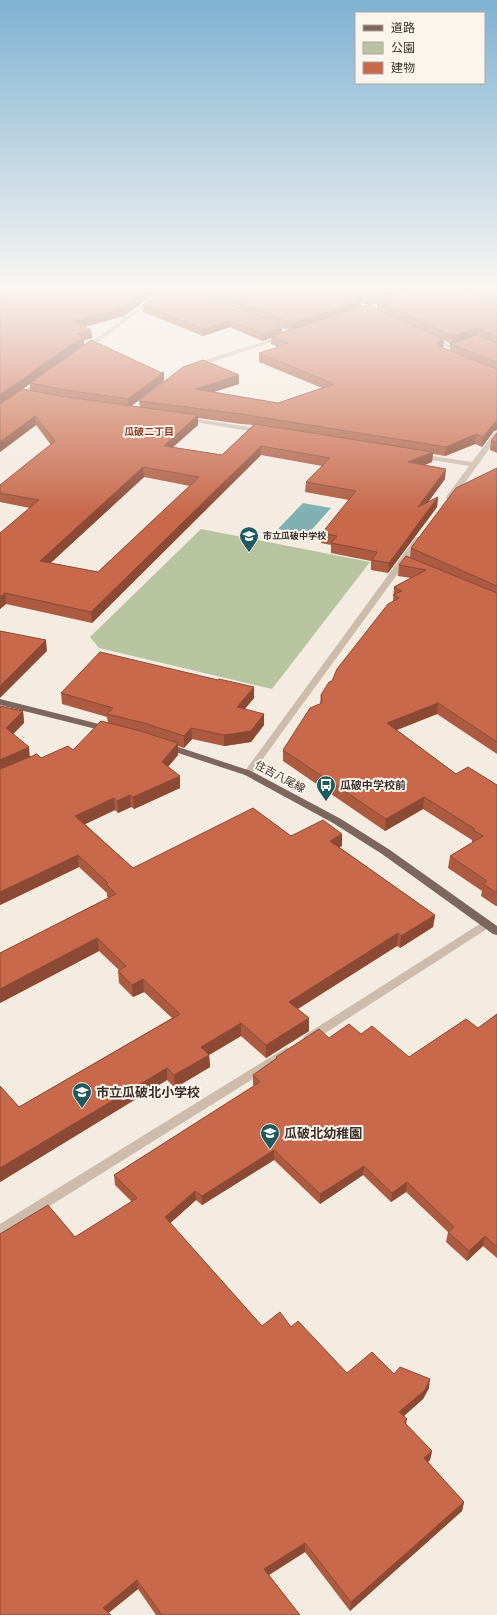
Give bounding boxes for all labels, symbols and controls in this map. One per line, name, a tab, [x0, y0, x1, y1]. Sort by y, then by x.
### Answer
legend	[355, 12, 485, 84]
text: 道路	[391, 21, 415, 35]
text: 公園	[391, 41, 415, 55]
text: 建物	[391, 61, 415, 75]
district label: 瓜破二丁目	[124, 426, 174, 438]
school or university icon: 市立瓜破中学校	[238, 525, 260, 553]
place label: 市立瓜破中学校	[263, 531, 327, 541]
street label: 住吉八尾線	[253, 758, 307, 796]
bus stop icon: 瓜破中学校前	[315, 774, 337, 802]
place label: 瓜破中学校前	[340, 779, 406, 792]
school or university icon: 市立瓜破北小学校	[71, 1081, 93, 1109]
place label: 市立瓜破北小学校	[96, 1085, 200, 1100]
school or university icon: 瓜破北幼稚園	[259, 1122, 281, 1150]
place label: 瓜破北幼稚園	[284, 1126, 362, 1141]

